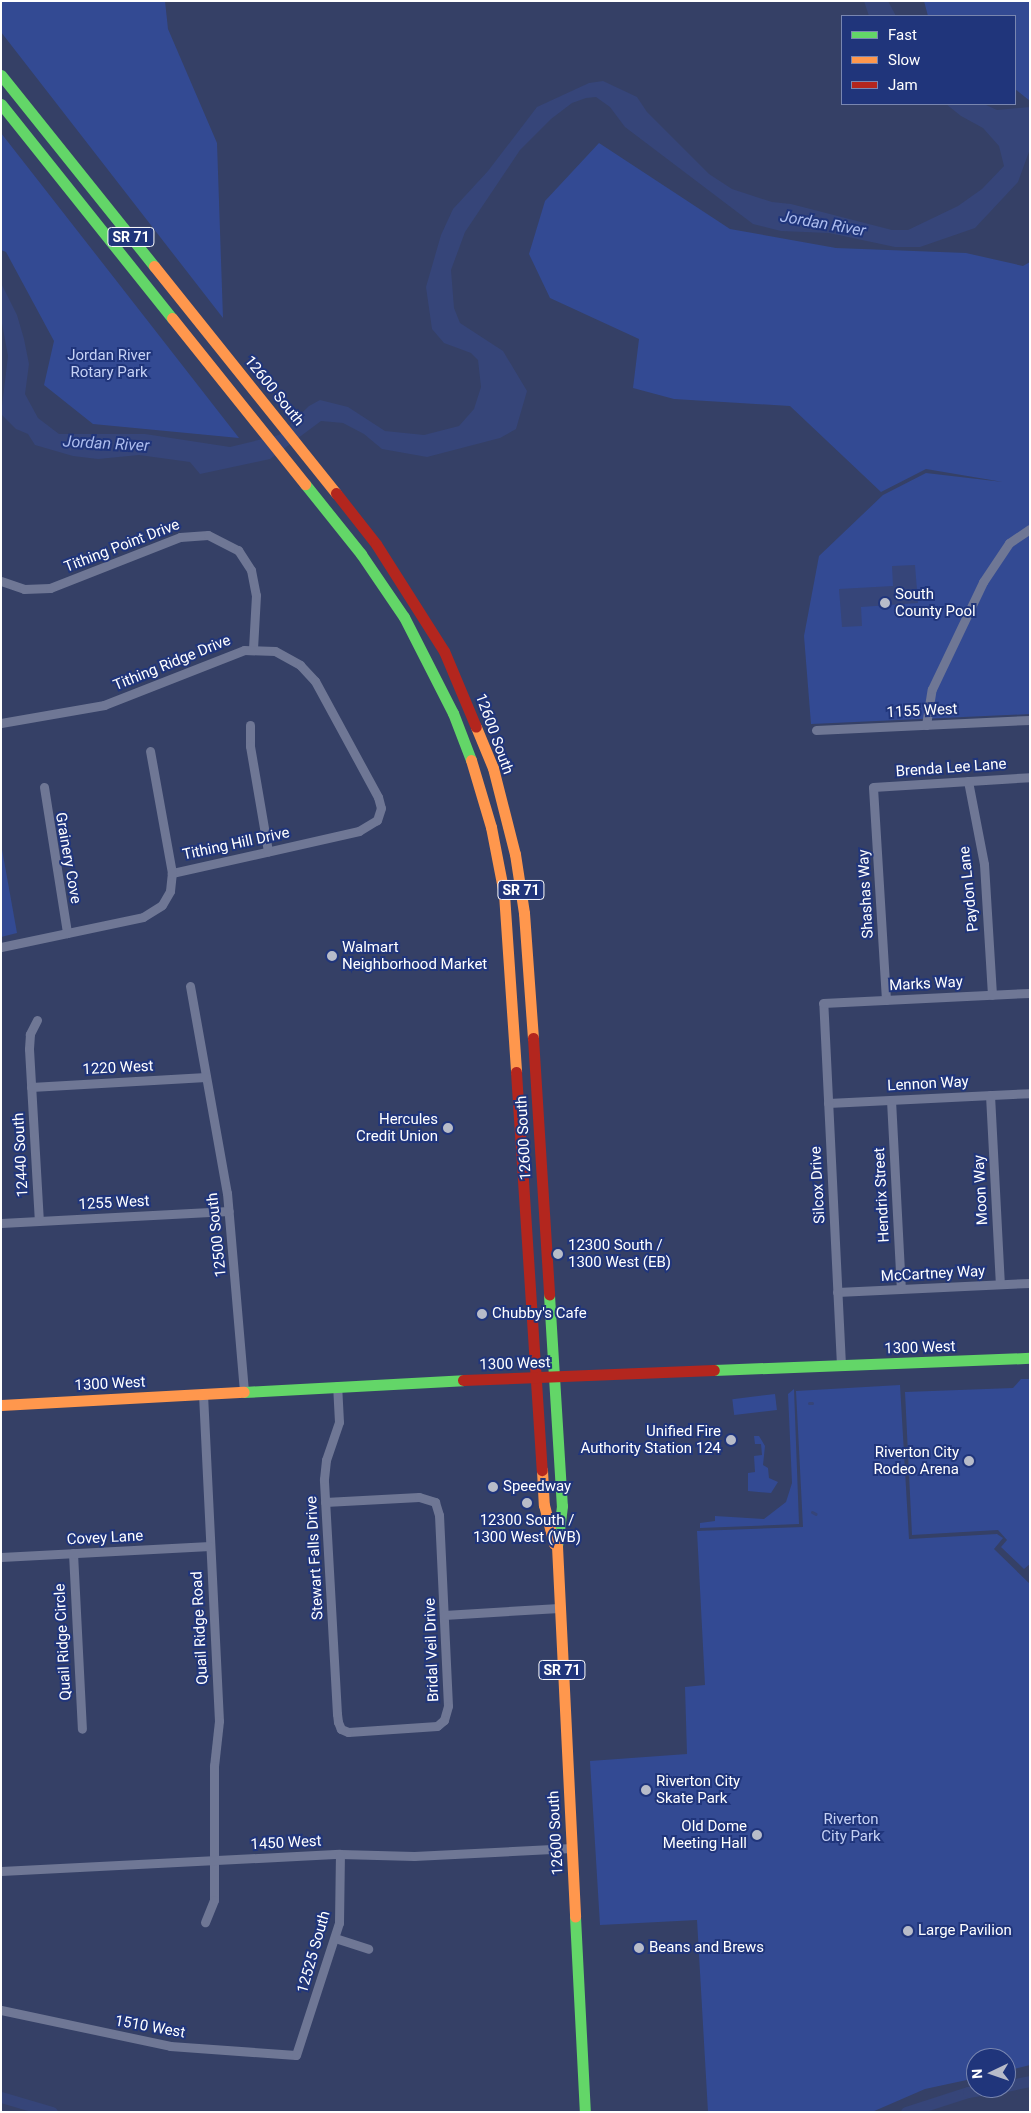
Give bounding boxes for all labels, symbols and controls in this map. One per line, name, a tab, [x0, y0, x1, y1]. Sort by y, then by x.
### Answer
legend	[841, 15, 1016, 105]
text: Fast	[888, 26, 917, 44]
text: Slow	[888, 51, 920, 69]
text: Jam	[888, 76, 918, 94]
water label: Jordan River	[779, 207, 867, 241]
road number: SR 71	[107, 226, 155, 248]
park label: Jordan River Rotary Park	[67, 346, 151, 381]
street label: 12600 South	[240, 352, 308, 430]
water label: Jordan River	[62, 432, 150, 456]
street label: Tithing Point Drive	[62, 516, 182, 576]
place label: South County Pool	[895, 585, 976, 620]
marker: South County Pool	[879, 597, 891, 609]
street label: Tithing Ridge Drive	[111, 631, 233, 695]
street label: 12600 South	[471, 691, 517, 777]
street label: 1155 West	[886, 700, 958, 722]
street label: Brenda Lee Lane	[895, 755, 1007, 781]
street label: Grainery Cove	[51, 811, 85, 905]
street label: Tithing Hill Drive	[181, 824, 291, 864]
street label: Paydon Lane	[956, 845, 982, 933]
street label: Shashas Way	[855, 849, 877, 939]
road number: SR 71	[497, 878, 545, 902]
place label: Walmart Neighborhood Market	[342, 938, 487, 973]
marker: Walmart Neighborhood Market	[326, 950, 338, 962]
street label: Marks Way	[889, 973, 963, 995]
street label: 1220 West	[82, 1057, 154, 1079]
street label: Lennon Way	[887, 1073, 969, 1095]
street label: 12600 South	[513, 1095, 535, 1181]
place label: Hercules Credit Union	[356, 1110, 438, 1145]
street label: 12440 South	[10, 1112, 32, 1198]
marker: Hercules Credit Union	[442, 1122, 454, 1134]
street label: Silcox Drive	[807, 1146, 829, 1224]
street label: Hendrix Street	[871, 1147, 893, 1243]
street label: Moon Way	[970, 1154, 992, 1226]
street label: 1255 West	[78, 1192, 150, 1214]
street label: 12500 South	[204, 1192, 230, 1278]
place label: 12300 South / 1300 West (EB)	[568, 1236, 671, 1271]
marker: 12300 South / 1300 West (EB)	[552, 1248, 564, 1260]
street label: McCartney Way	[880, 1262, 986, 1286]
place label: Chubby's Cafe	[492, 1305, 587, 1323]
marker: Chubby's Cafe	[476, 1308, 488, 1320]
street label: 1300 West	[884, 1338, 956, 1358]
street label: 1300 West	[479, 1354, 551, 1374]
street label: 1300 West	[74, 1373, 146, 1395]
place label: Unified Fire Authority Station 124	[580, 1422, 721, 1457]
marker: Unified Fire Authority Station 124	[725, 1434, 737, 1446]
place label: Riverton City Rodeo Arena	[873, 1443, 959, 1478]
marker: Riverton City Rodeo Arena	[963, 1455, 975, 1467]
place label: Speedway	[503, 1478, 571, 1496]
marker: Speedway	[487, 1481, 499, 1493]
street label: Stewart Falls Drive	[303, 1496, 327, 1620]
marker: 12300 South / 1300 West (WB)	[521, 1497, 533, 1509]
place label: 12300 South / 1300 West (WB)	[473, 1511, 581, 1546]
street label: Covey Lane	[66, 1527, 144, 1549]
street label: Quail Ridge Road	[188, 1571, 212, 1685]
street label: Quail Ridge Circle	[51, 1583, 75, 1701]
street label: Bridal Veil Drive	[421, 1598, 443, 1702]
road number: SR 71	[538, 1658, 586, 1682]
place label: Riverton City Skate Park	[656, 1772, 740, 1807]
marker: Riverton City Skate Park	[640, 1784, 652, 1796]
street label: 12600 South	[545, 1790, 567, 1876]
park label: Riverton City Park	[821, 1810, 881, 1845]
place label: Old Dome Meeting Hall	[663, 1817, 747, 1852]
marker: Old Dome Meeting Hall	[751, 1829, 763, 1841]
street label: 1450 West	[250, 1832, 322, 1854]
street label: 12525 South	[294, 1909, 334, 1995]
place label: Large Pavilion	[918, 1922, 1012, 1940]
marker: Large Pavilion	[902, 1925, 914, 1937]
place label: Beans and Brews	[649, 1939, 764, 1957]
marker: Beans and Brews	[633, 1942, 645, 1954]
street label: 1510 West	[113, 2012, 187, 2042]
north arrow	[966, 2048, 1016, 2098]
text: N	[969, 2068, 985, 2079]

